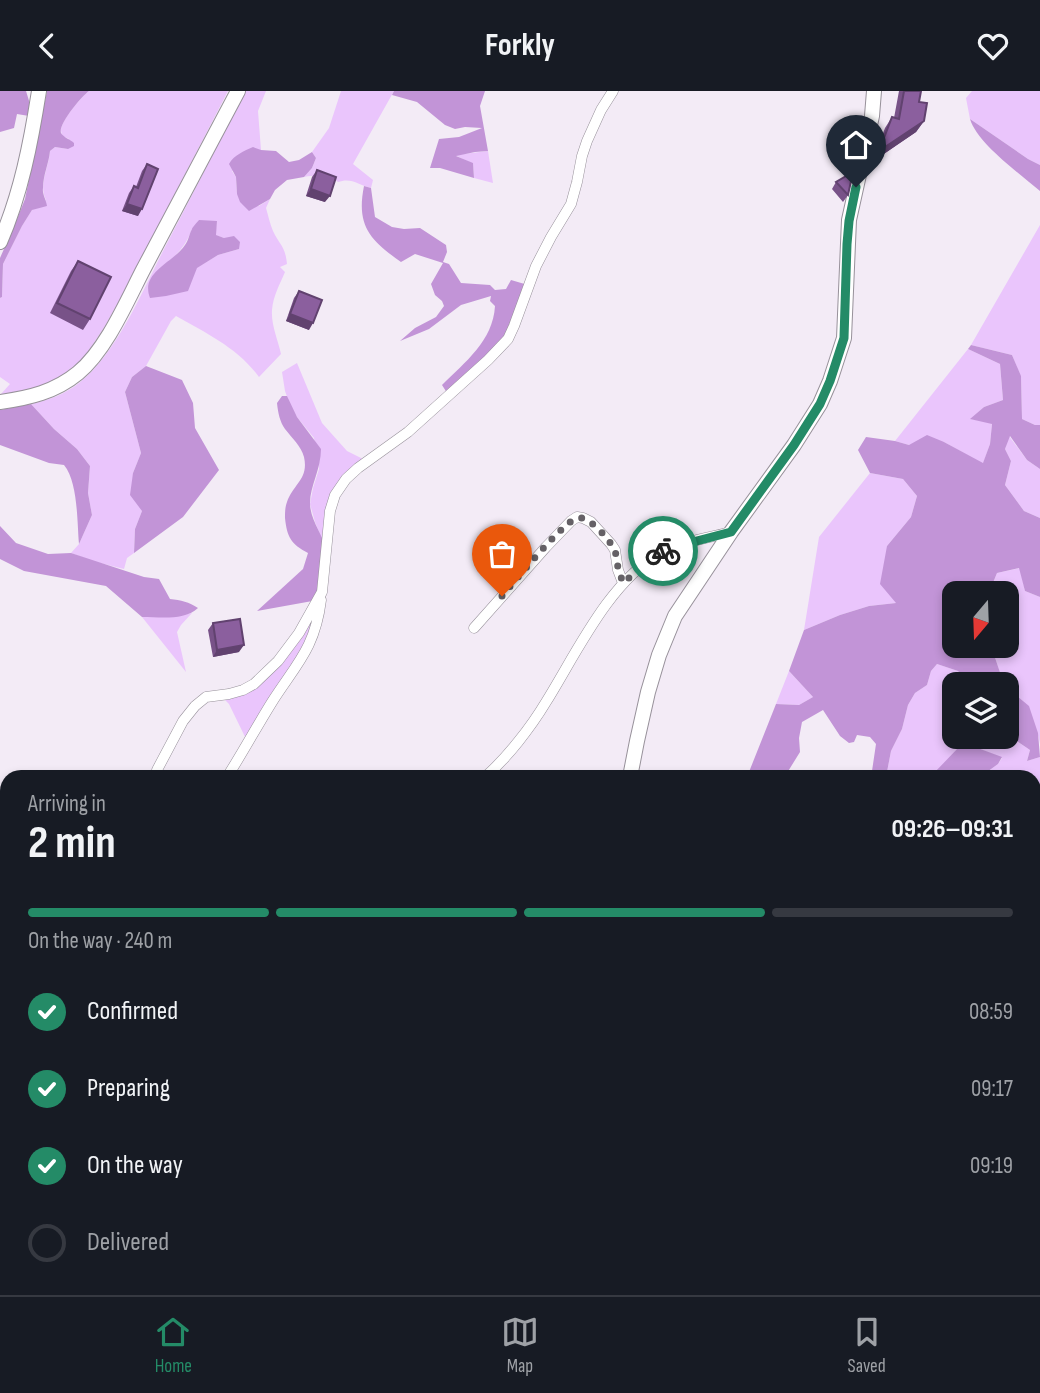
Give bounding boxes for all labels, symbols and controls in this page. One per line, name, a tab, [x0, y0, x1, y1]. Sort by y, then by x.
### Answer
text: Forkly	[485, 26, 555, 65]
icon: back	[28, 27, 66, 65]
icon: heart	[974, 27, 1012, 65]
pin	[826, 115, 886, 187]
icon: home	[837, 126, 875, 164]
courier	[628, 516, 698, 586]
pin	[472, 524, 532, 596]
icon: bike	[644, 532, 682, 570]
icon: bag	[483, 535, 521, 573]
north arrow	[942, 581, 1018, 658]
map controls	[942, 581, 1019, 749]
button: layers	[942, 672, 1019, 749]
text: Arriving in	[28, 790, 106, 818]
text: 09:26–09:31	[891, 814, 1013, 845]
text: 2 min	[28, 816, 116, 871]
text: On the way · 240 m	[28, 927, 172, 955]
icon: check	[28, 993, 66, 1031]
text: Confirmed	[87, 996, 178, 1027]
text: 08:59	[969, 998, 1013, 1026]
icon: check	[28, 1070, 66, 1108]
text: Preparing	[87, 1073, 170, 1104]
text: 09:17	[971, 1075, 1013, 1103]
icon: check	[28, 1147, 66, 1185]
text: On the way	[87, 1150, 183, 1181]
text: 09:19	[970, 1152, 1013, 1180]
text: Delivered	[87, 1227, 169, 1258]
tab: Home	[154, 1313, 192, 1378]
tab: Map	[501, 1313, 539, 1378]
tab: Saved	[848, 1313, 886, 1378]

